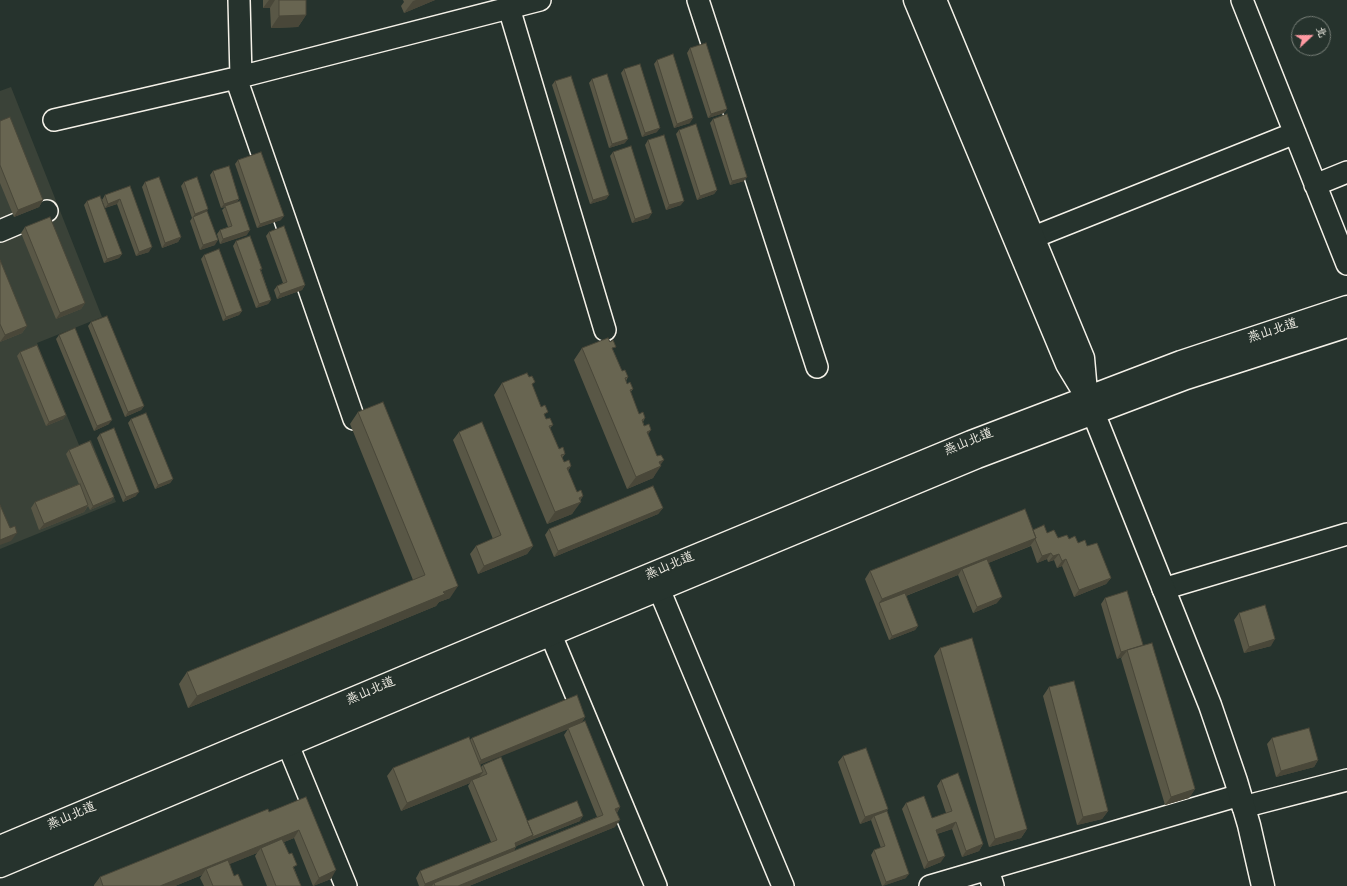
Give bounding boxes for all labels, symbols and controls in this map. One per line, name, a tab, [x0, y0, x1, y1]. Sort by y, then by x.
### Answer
north arrow	[1291, 16, 1331, 56]
text: 北	[1311, 23, 1332, 40]
street label: 燕山北道	[1246, 317, 1300, 347]
street label: 燕山北道	[942, 426, 996, 460]
street label: 燕山北道	[643, 550, 697, 584]
street label: 燕山北道	[344, 675, 398, 709]
street label: 燕山北道	[45, 800, 99, 834]

